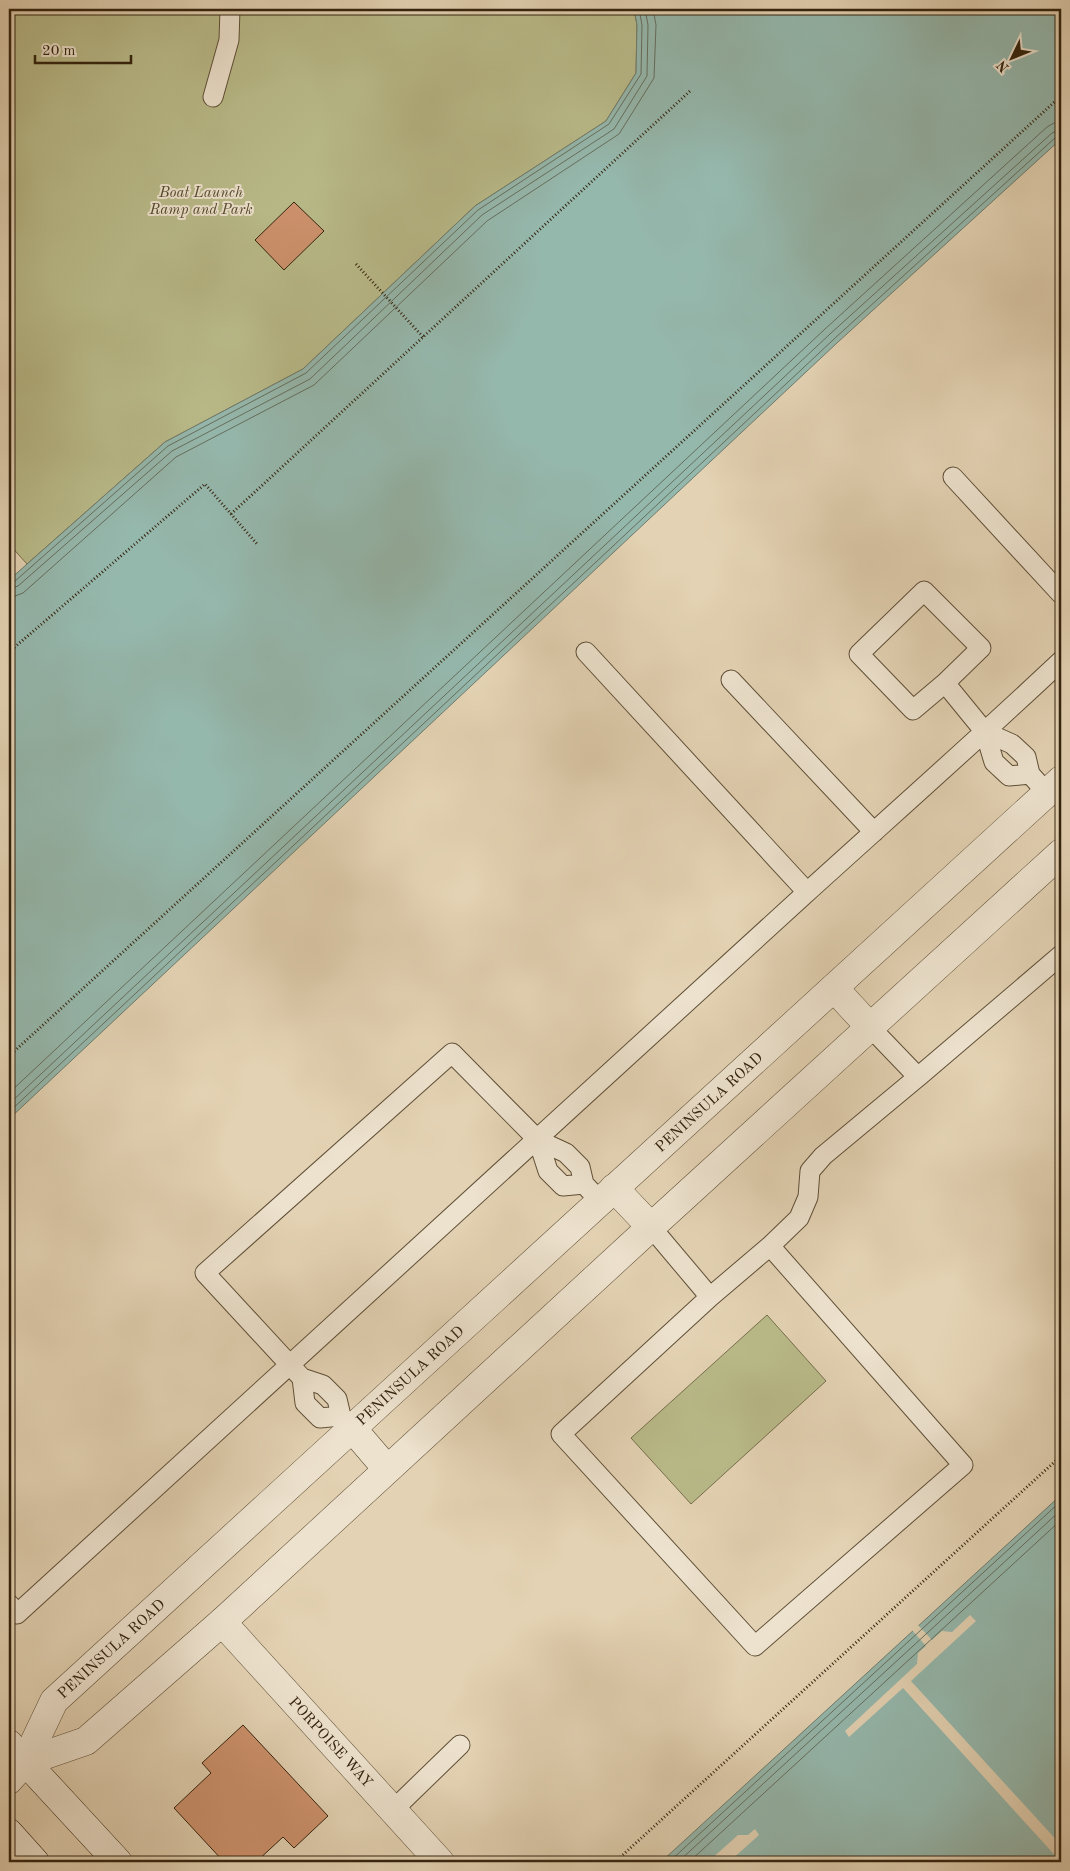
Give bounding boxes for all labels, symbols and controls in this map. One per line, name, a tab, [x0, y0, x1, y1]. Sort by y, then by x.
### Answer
scale bar	[35, 32, 131, 64]
north arrow	[988, 32, 1038, 82]
text: 20 m	[42, 44, 76, 59]
text: N	[994, 57, 1012, 75]
park label: Boat Launch Ramp and Park	[149, 186, 253, 218]
street label: PENINSULA ROAD	[653, 1051, 766, 1156]
street label: PENINSULA ROAD	[354, 1324, 468, 1429]
street label: PENINSULA ROAD	[56, 1597, 169, 1703]
street label: PORPOISE WAY	[285, 1695, 375, 1791]

